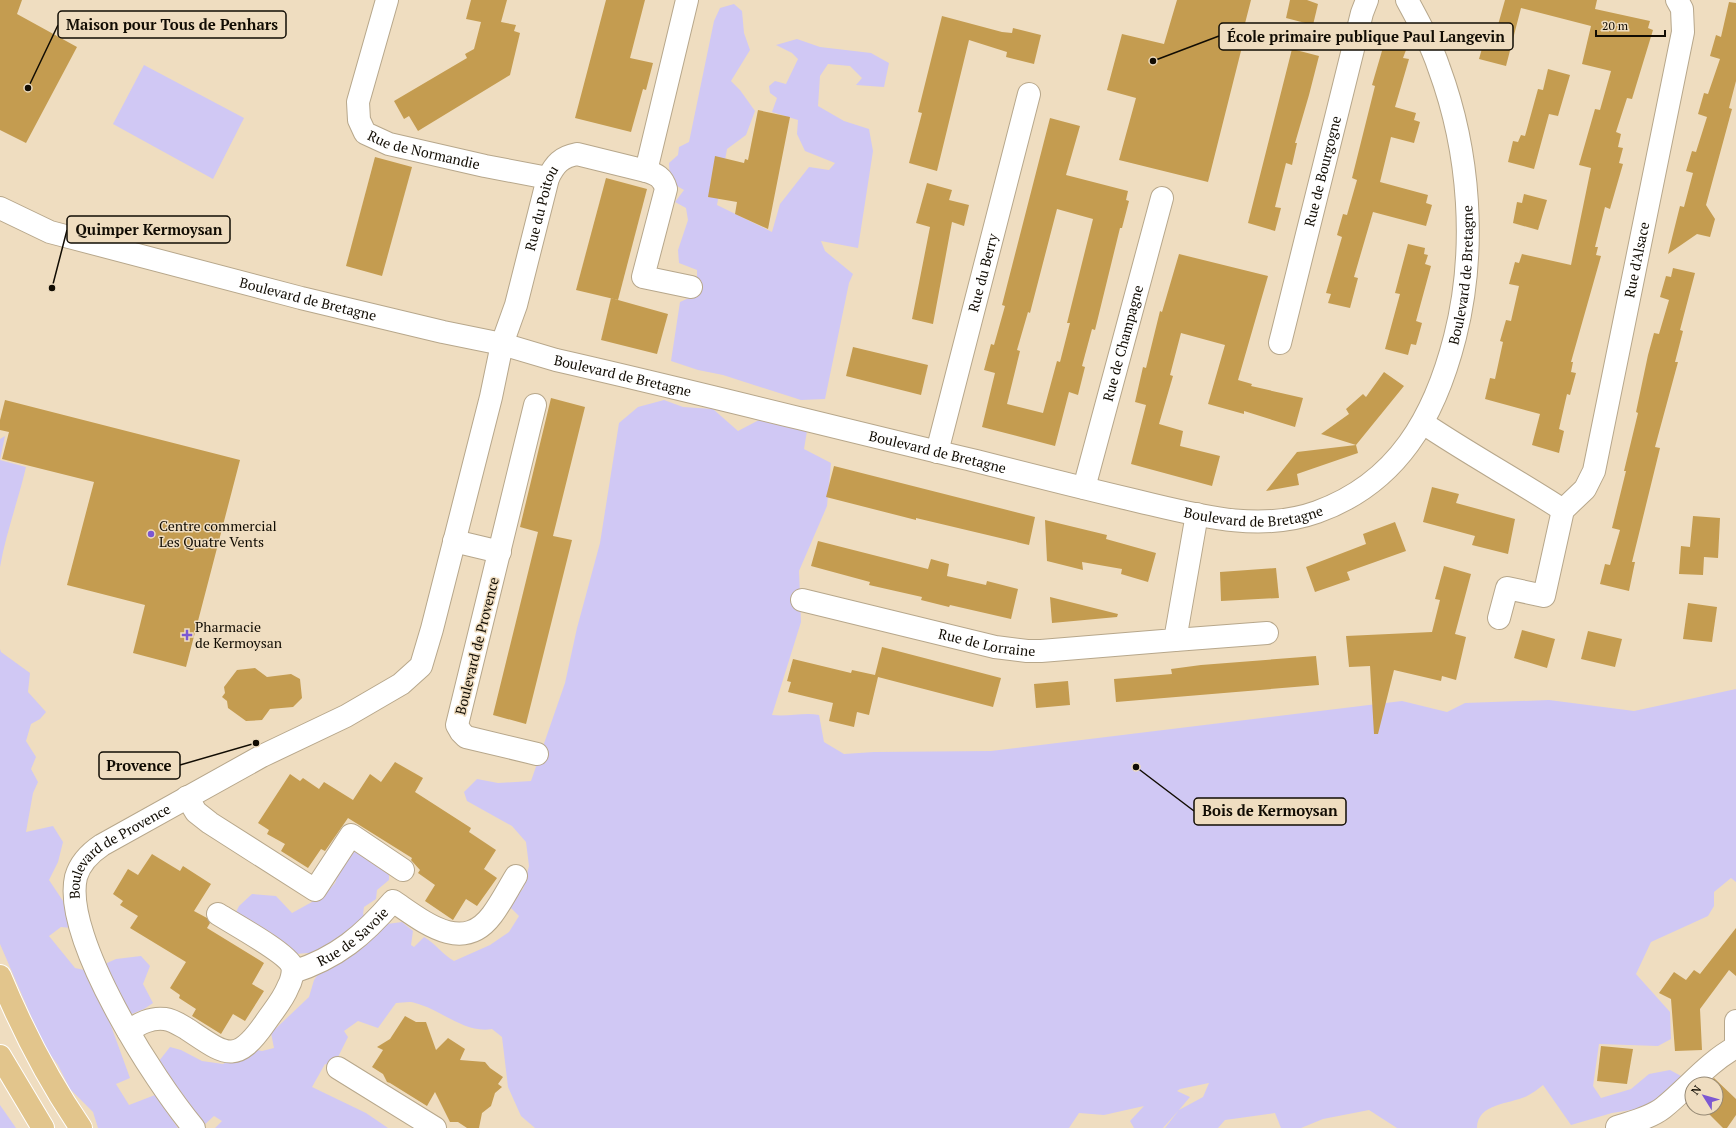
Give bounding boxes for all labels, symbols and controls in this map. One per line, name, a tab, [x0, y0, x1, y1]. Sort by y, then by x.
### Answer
callout: Maison pour Tous de Penhars	[58, 11, 286, 38]
scale bar	[1596, 12, 1665, 38]
text: Maison pour Tous de Penhars	[66, 14, 278, 34]
text: 20 m	[1602, 18, 1629, 33]
callout: École primaire publique Paul Langevin	[1219, 23, 1513, 50]
text: École primaire publique Paul Langevin	[1227, 26, 1505, 46]
street label: Rue de Bourgogne	[1299, 114, 1345, 228]
street label: Rue de Normandie	[365, 125, 482, 174]
street label: Rue du Poitou	[520, 161, 562, 253]
street label: Boulevard de Bretagne	[1443, 205, 1477, 347]
callout: Quimper Kermoysan	[67, 216, 230, 243]
text: Quimper Kermoysan	[76, 219, 223, 239]
street label: Rue d'Alsace	[1619, 220, 1653, 299]
street label: Rue du Berry	[963, 230, 1002, 314]
street label: Boulevard de Bretagne	[238, 272, 378, 325]
street label: Rue de Champagne	[1098, 283, 1147, 403]
street label: Boulevard de Bretagne	[552, 350, 693, 401]
street label: Boulevard de Bretagne	[867, 426, 1008, 477]
street label: Boulevard de Bretagne	[1182, 501, 1326, 531]
place label: Centre commercial Les Quatre Vents	[159, 516, 277, 551]
marker: Centre commercial Les Quatre Vents	[146, 529, 156, 539]
street label: Boulevard de Provence	[450, 575, 503, 717]
place label: Pharmacie de Kermoysan	[195, 617, 283, 652]
street label: Rue de Lorraine	[937, 624, 1035, 660]
marker: Pharmacie de Kermoysan	[182, 630, 192, 640]
callout: Provence	[99, 752, 180, 779]
text: Provence	[106, 755, 172, 775]
callout: Bois de Kermoysan	[1194, 798, 1346, 825]
street label: Boulevard de Provence	[64, 799, 174, 900]
text: Bois de Kermoysan	[1202, 800, 1338, 820]
street label: Rue de Savoie	[314, 903, 392, 970]
north arrow	[1684, 1076, 1724, 1116]
text: N	[1688, 1082, 1705, 1098]

